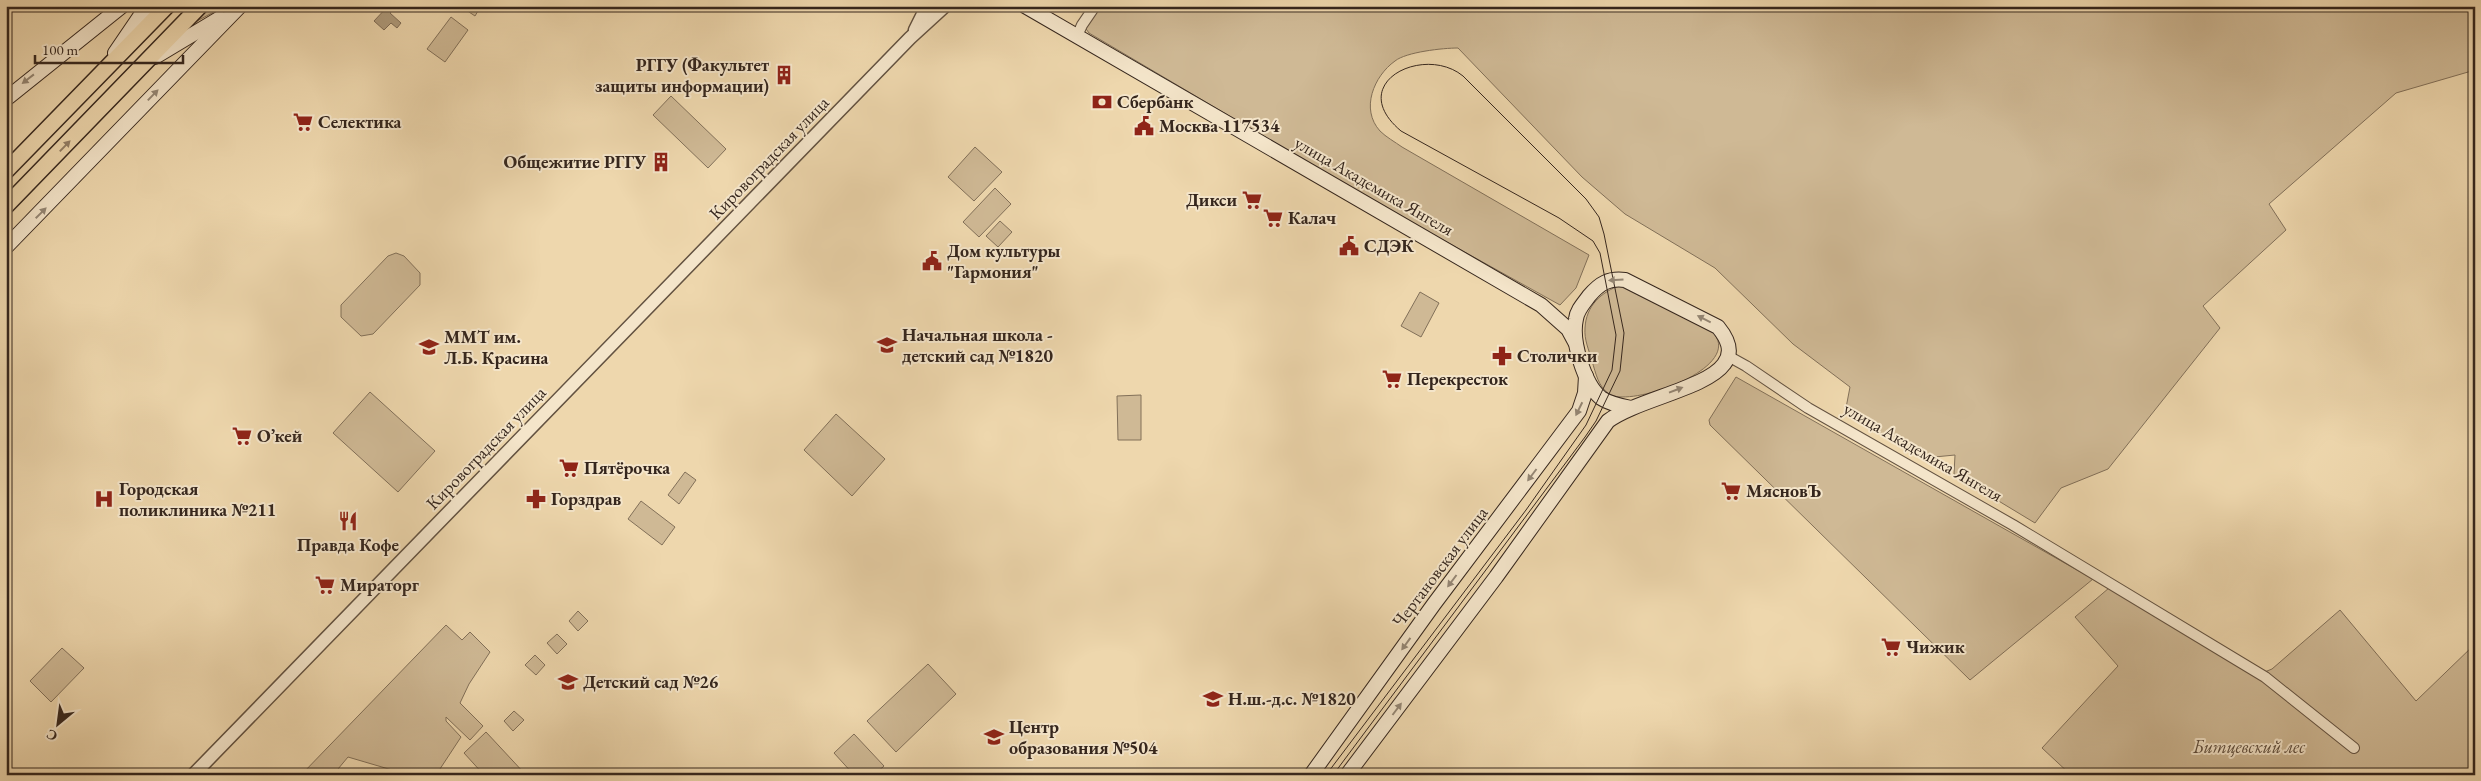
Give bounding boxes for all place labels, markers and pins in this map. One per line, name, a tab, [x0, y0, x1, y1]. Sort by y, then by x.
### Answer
place label: РГГУ (Факультет защиты информации)	[595, 53, 769, 97]
building icon: РГГУ (Факультет защиты информации)	[773, 64, 795, 86]
place label: Сбербанк	[1117, 90, 1193, 113]
bank icon: Сбербанк	[1091, 91, 1113, 113]
place label: Селектика	[318, 110, 402, 133]
supermarket icon: Селектика	[292, 111, 314, 133]
place label: Москва 117534	[1159, 114, 1280, 137]
public building icon: Москва 117534	[1133, 115, 1155, 137]
place label: Общежитие РГГУ	[503, 150, 647, 173]
building icon: Общежитие РГГУ	[650, 151, 672, 173]
place label: Дикси	[1186, 188, 1237, 211]
supermarket icon: Дикси	[1241, 189, 1263, 211]
place label: Калач	[1288, 206, 1336, 229]
supermarket icon: Калач	[1262, 207, 1284, 229]
place label: СДЭК	[1364, 234, 1414, 257]
public building icon: СДЭК	[1338, 235, 1360, 257]
place label: Дом культуры "Гармония"	[947, 239, 1061, 283]
public building icon: Дом культуры "Гармония"	[921, 250, 943, 272]
place label: Начальная школа - детский сад №1820	[902, 323, 1053, 367]
place label: ММТ им. Л.Б. Красина	[444, 325, 549, 369]
school or university icon: Начальная школа - детский сад №1820	[876, 334, 898, 356]
school or university icon: ММТ им. Л.Б. Красина	[418, 336, 440, 358]
place label: Столички	[1517, 344, 1598, 367]
pharmacy icon: Столички	[1491, 345, 1513, 367]
place label: Перекресток	[1407, 367, 1508, 390]
supermarket icon: Перекресток	[1381, 368, 1403, 390]
place label: О’кей	[257, 424, 303, 447]
supermarket icon: О’кей	[231, 425, 253, 447]
place label: Пятёрочка	[584, 456, 670, 479]
supermarket icon: Пятёрочка	[558, 457, 580, 479]
place label: Городская поликлиника №211	[119, 477, 276, 521]
place label: МясновЪ	[1746, 479, 1821, 502]
supermarket icon: МясновЪ	[1720, 480, 1742, 502]
place label: Горздрав	[551, 487, 622, 510]
hospital icon: Городская поликлиника №211	[93, 488, 115, 510]
pharmacy icon: Горздрав	[525, 488, 547, 510]
restaurant icon: Правда Кофе	[337, 510, 359, 532]
place label: Правда Кофе	[297, 533, 399, 556]
place label: Мираторг	[340, 573, 419, 596]
supermarket icon: Мираторг	[314, 574, 336, 596]
place label: Чижик	[1906, 635, 1965, 658]
supermarket icon: Чижик	[1880, 636, 1902, 658]
place label: Детский сад №26	[583, 670, 719, 693]
school or university icon: Детский сад №26	[557, 671, 579, 693]
place label: Н.ш.-д.с. №1820	[1228, 687, 1356, 710]
school or university icon: Н.ш.-д.с. №1820	[1202, 688, 1224, 710]
place label: Центр образования №504	[1009, 715, 1158, 759]
school or university icon: Центр образования №504	[983, 726, 1005, 748]

